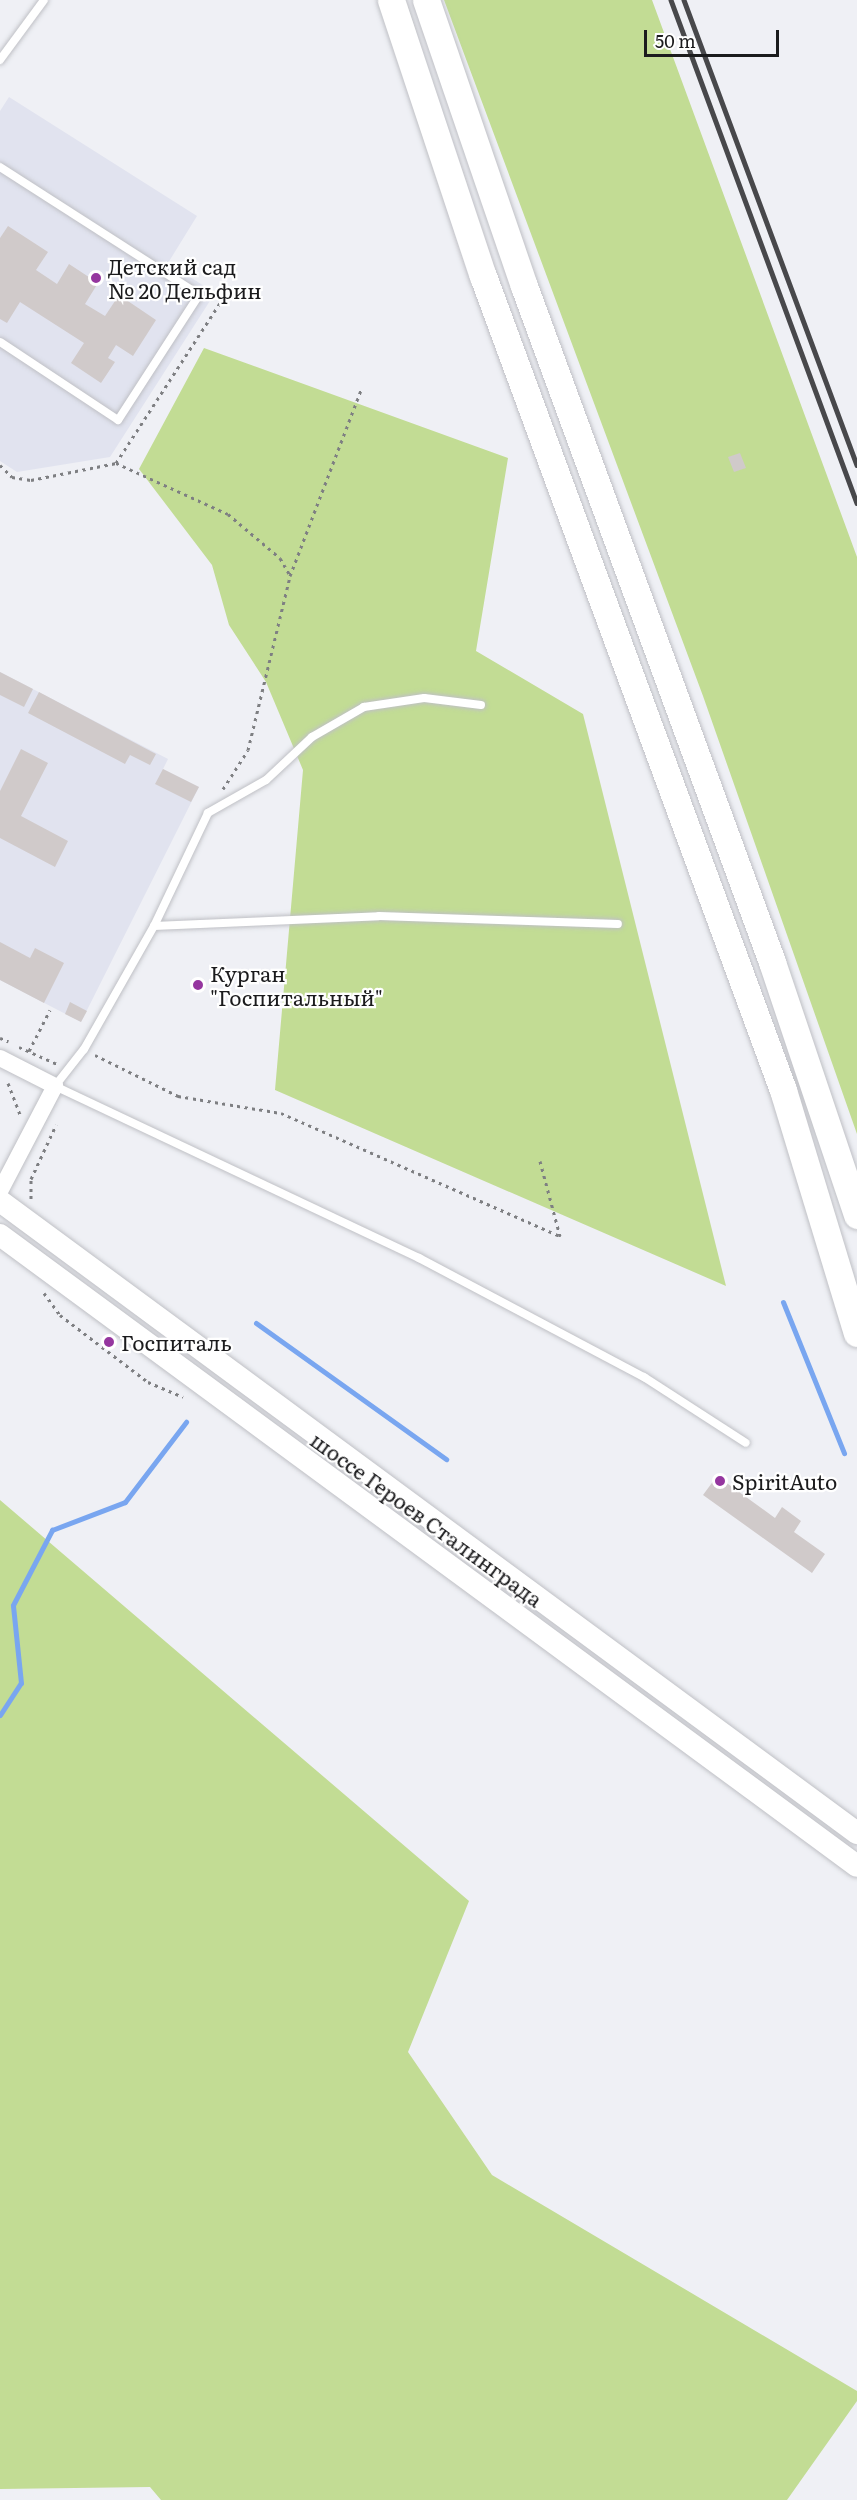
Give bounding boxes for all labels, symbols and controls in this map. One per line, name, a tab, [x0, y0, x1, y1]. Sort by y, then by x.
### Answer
scale bar	[647, 18, 782, 56]
text: 50 m	[655, 27, 696, 54]
place label: Детский сад № 20 Дельфин	[108, 253, 262, 303]
marker: Детский сад № 20 Дельфин	[89, 271, 103, 285]
place label: Курган "Госпитальный"	[210, 960, 383, 1010]
marker: Курган "Госпитальный"	[191, 978, 205, 992]
place label: Госпиталь	[121, 1329, 232, 1355]
marker: Госпиталь	[102, 1335, 116, 1349]
street label: шоссе Героев Сталинграда	[306, 1426, 548, 1612]
place label: SpiritAuto	[732, 1468, 837, 1494]
marker: SpiritAuto	[713, 1474, 727, 1488]

